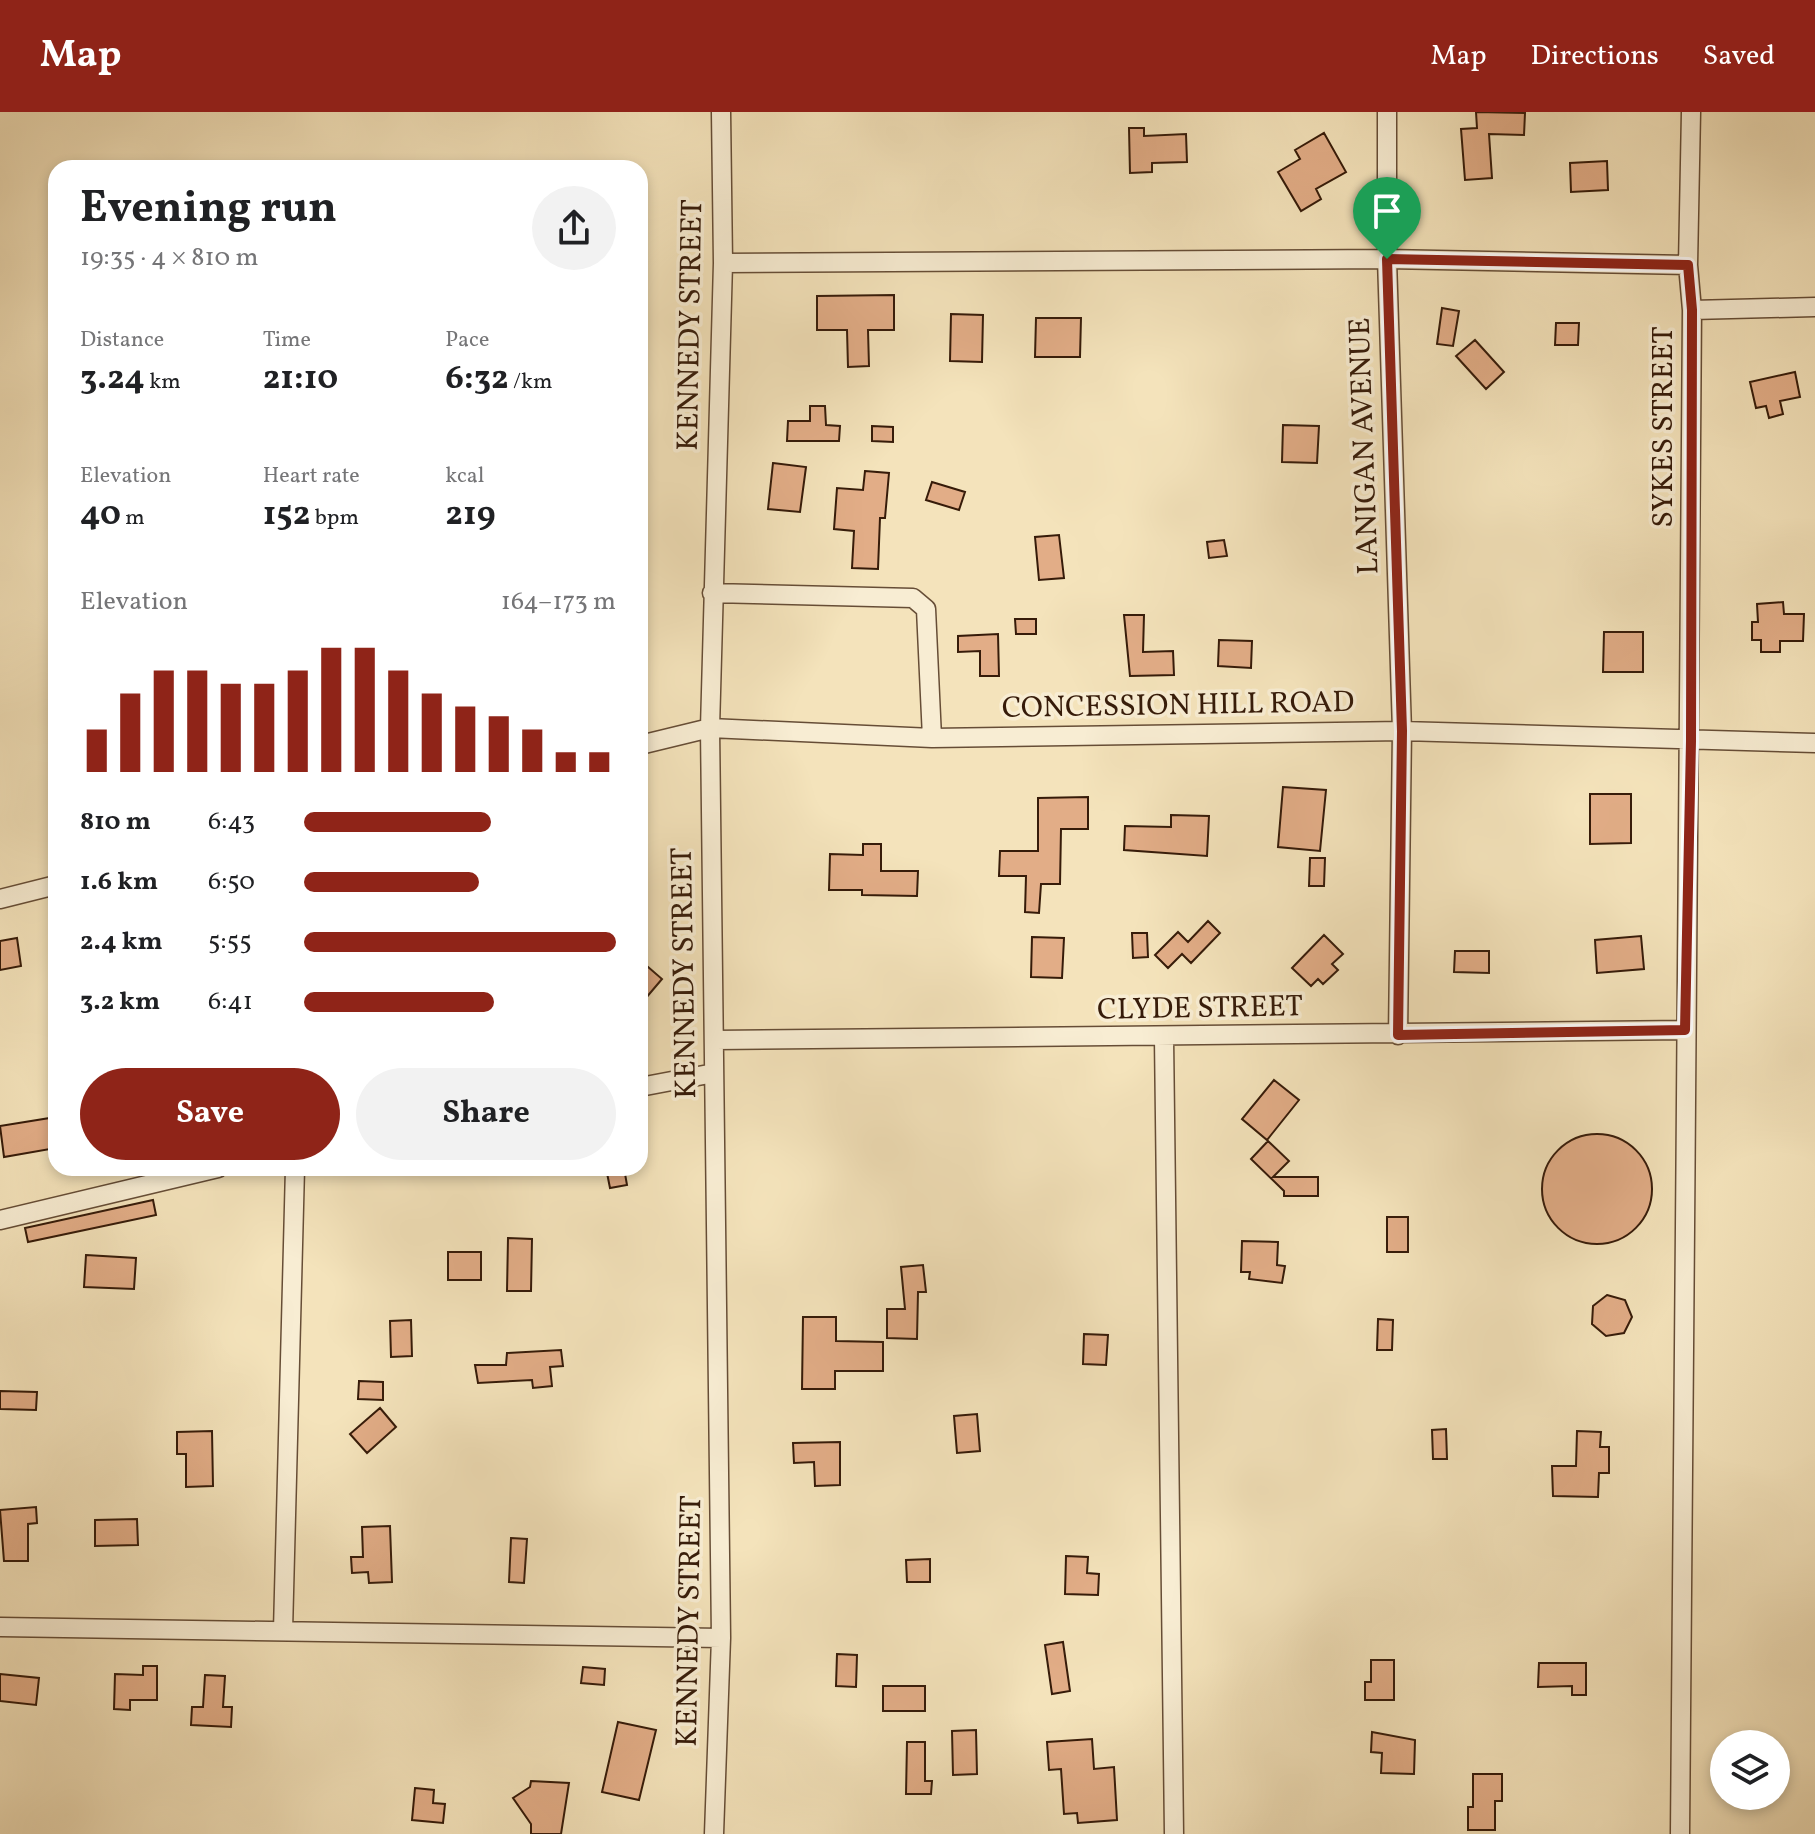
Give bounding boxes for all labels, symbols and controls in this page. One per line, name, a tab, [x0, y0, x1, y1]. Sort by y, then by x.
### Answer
text: Map	[40, 30, 121, 83]
text: Map	[1431, 37, 1487, 76]
text: Directions	[1531, 37, 1659, 76]
text: Saved	[1703, 37, 1775, 76]
pin	[1353, 177, 1421, 259]
text: Evening run	[80, 179, 337, 240]
button: share	[532, 186, 616, 270]
icon: arrive	[1365, 189, 1409, 233]
street label: KENNEDY STREET	[668, 199, 714, 451]
text: 19:35 · 4 × 810 m	[80, 240, 258, 276]
street label: LANIGAN AVENUE	[1340, 317, 1390, 575]
text: Distance	[80, 325, 164, 356]
text: Time	[263, 325, 311, 356]
text: Pace	[445, 325, 489, 356]
street label: SYKES STREET	[1643, 326, 1685, 528]
text: 3.24	[80, 356, 145, 403]
text: 21:10	[263, 356, 338, 403]
text: 6:32	[445, 356, 509, 403]
text: km	[145, 367, 181, 398]
text: /km	[509, 367, 553, 398]
text: Elevation	[80, 461, 171, 492]
text: Heart rate	[263, 461, 360, 492]
text: kcal	[445, 461, 484, 492]
text: 40	[80, 492, 121, 539]
text: 152	[263, 492, 310, 539]
text: 219	[445, 492, 495, 539]
text: m	[121, 503, 145, 534]
text: bpm	[310, 503, 359, 534]
text: Elevation	[80, 584, 188, 620]
text: 164–173 m	[501, 584, 616, 620]
street label: CONCESSION HILL ROAD	[1001, 682, 1355, 730]
text: 810 m	[80, 804, 151, 840]
text: 6:43	[208, 804, 255, 840]
street label: KENNEDY STREET	[662, 847, 708, 1099]
text: 1.6 km	[80, 864, 158, 900]
text: 6:50	[208, 864, 255, 900]
text: 2.4 km	[80, 924, 163, 960]
text: 5:55	[208, 924, 252, 960]
text: 3.2 km	[80, 984, 160, 1020]
text: 6:41	[208, 984, 253, 1020]
street label: CLYDE STREET	[1097, 986, 1303, 1032]
button: Save	[80, 1068, 340, 1160]
button: Share	[356, 1068, 616, 1160]
street label: KENNEDY STREET	[667, 1495, 713, 1747]
map controls	[1710, 1730, 1790, 1810]
button: layers	[1710, 1730, 1790, 1810]

